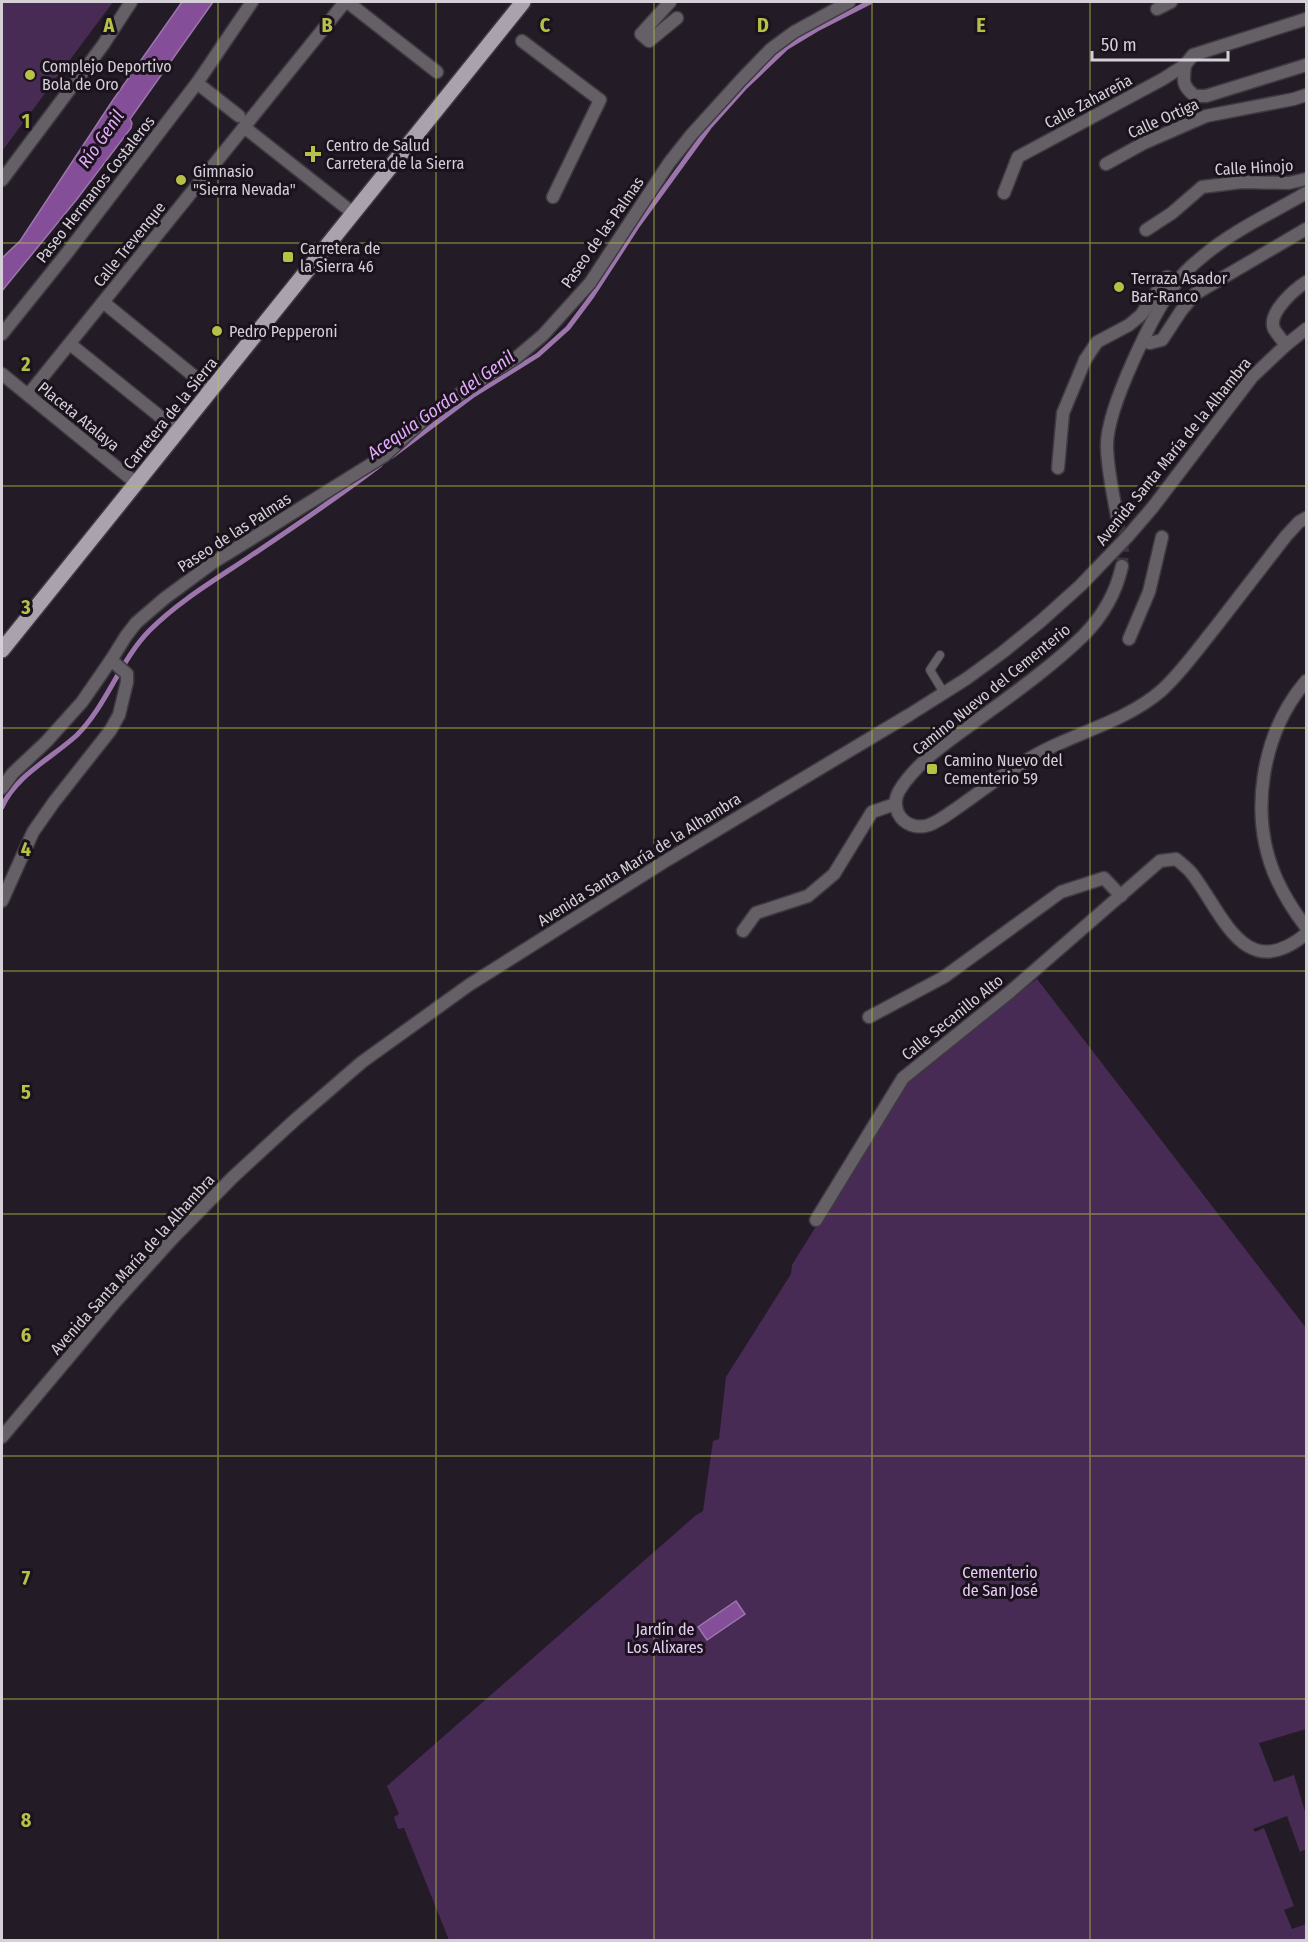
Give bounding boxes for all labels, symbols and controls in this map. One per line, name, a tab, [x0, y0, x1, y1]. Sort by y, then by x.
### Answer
text: A	[103, 13, 116, 37]
text: B	[321, 13, 333, 37]
text: C	[540, 13, 551, 37]
text: D	[757, 13, 769, 37]
text: E	[976, 13, 986, 37]
scale bar	[1092, 24, 1228, 62]
text: 50 m	[1101, 34, 1137, 56]
place label: Complejo Deportivo Bola de Oro	[42, 57, 172, 94]
marker: Complejo Deportivo Bola de Oro	[23, 68, 37, 82]
street label: Calle Zahareña	[1041, 70, 1135, 132]
street label: Calle Ortiga	[1125, 94, 1202, 143]
water label: Río Genil	[73, 106, 129, 172]
text: 1	[22, 109, 30, 133]
street label: Paseo Hermanos Costaleros	[32, 112, 159, 267]
place label: Centro de Salud Carretera de la Sierra	[326, 136, 465, 173]
marker: Centro de Salud Carretera de la Sierra	[304, 145, 322, 163]
street label: Calle Hinojo	[1214, 156, 1294, 179]
place label: Gimnasio "Sierra Nevada"	[193, 162, 296, 199]
marker: Gimnasio "Sierra Nevada"	[174, 173, 188, 187]
street label: Paseo de las Palmas	[557, 173, 648, 291]
street label: Calle Trevenque	[89, 198, 170, 291]
place label: Carretera de la Sierra 46	[300, 239, 381, 276]
marker: Carretera de la Sierra 46	[281, 250, 295, 264]
place label: Terraza Asador Bar-Ranco	[1131, 269, 1228, 306]
marker: Terraza Asador Bar-Ranco	[1112, 280, 1126, 294]
place label: Pedro Pepperoni	[229, 322, 337, 341]
marker: Pedro Pepperoni	[210, 324, 224, 338]
water label: Acequia Gorda del Genil	[362, 346, 519, 465]
text: 2	[20, 352, 31, 376]
street label: Carretera de la Sierra	[119, 353, 221, 473]
street label: Avenida Santa María de la Alhambra	[1092, 354, 1255, 549]
street label: Placeta Atalaya	[34, 378, 123, 455]
street label: Paseo de las Palmas	[174, 489, 295, 576]
text: 3	[20, 595, 31, 619]
street label: Camino Nuevo del Cementerio	[909, 620, 1074, 759]
place label: Camino Nuevo del Cementerio 59	[944, 751, 1063, 788]
marker: Camino Nuevo del Cementerio 59	[925, 762, 939, 776]
street label: Avenida Santa María de la Alhambra	[534, 789, 745, 930]
text: 4	[21, 837, 31, 861]
street label: Calle Secanillo Alto	[898, 971, 1007, 1064]
text: 5	[21, 1080, 31, 1104]
street label: Avenida Santa María de la Alhambra	[46, 1170, 218, 1358]
text: 6	[21, 1323, 31, 1347]
park label: Cementerio de San José	[962, 1563, 1038, 1600]
text: 7	[22, 1566, 31, 1590]
park label: Jardín de Los Alixares	[627, 1620, 704, 1657]
text: 8	[21, 1808, 32, 1832]

